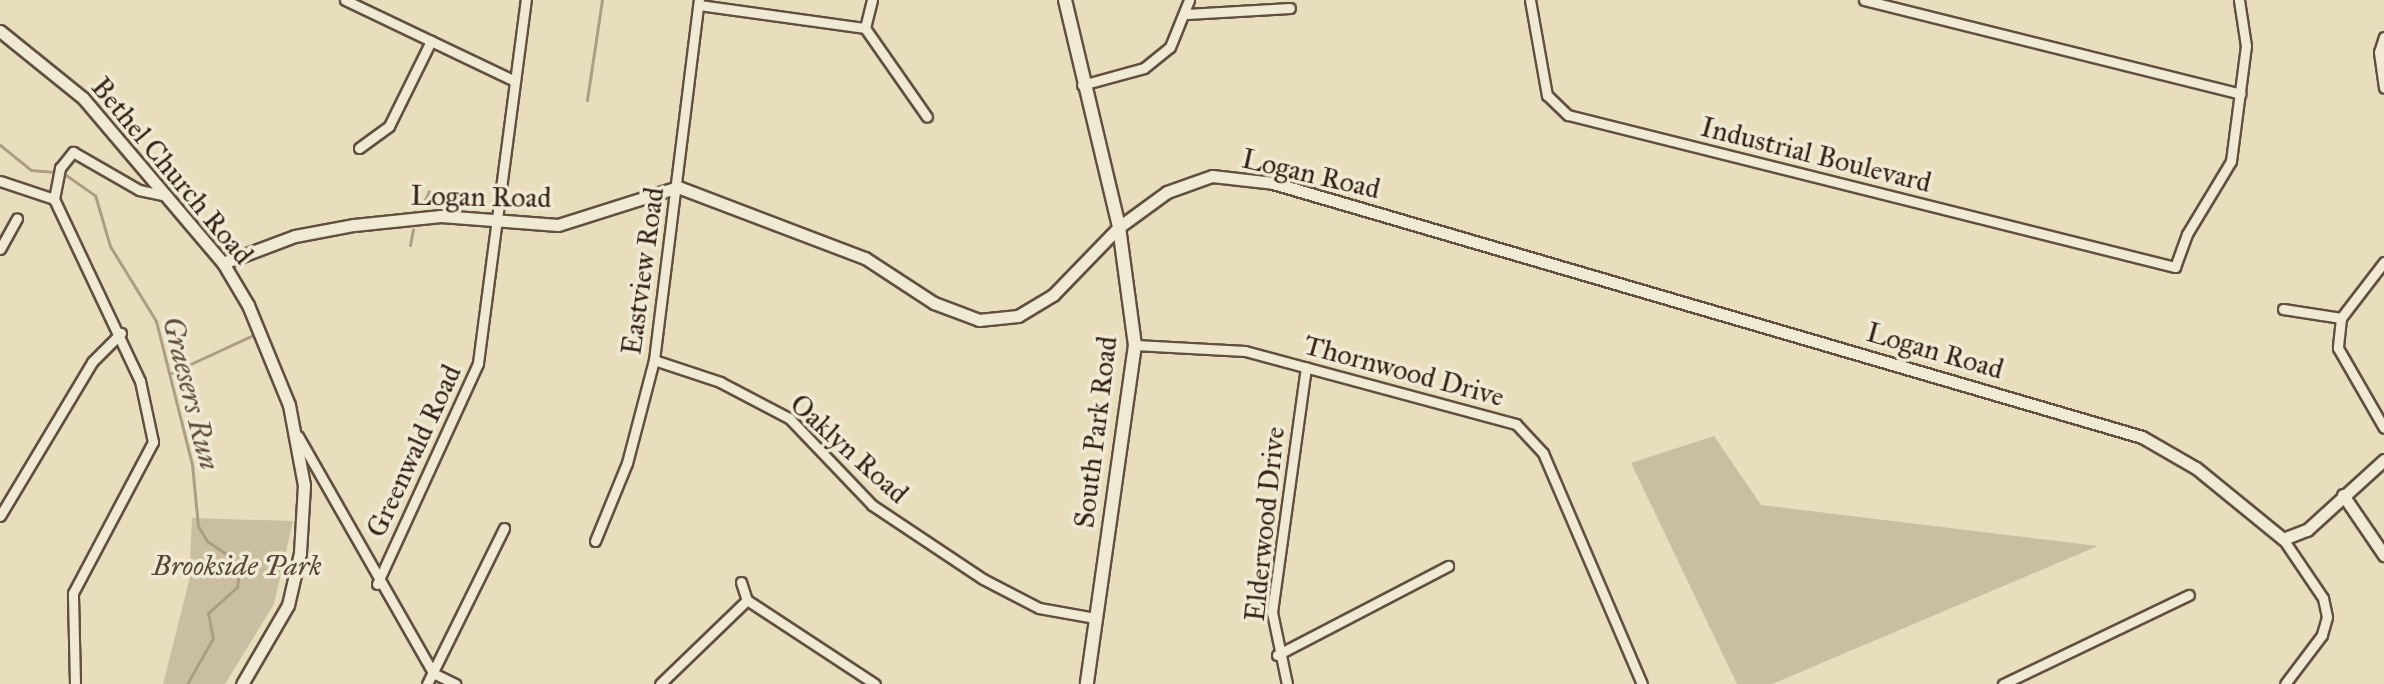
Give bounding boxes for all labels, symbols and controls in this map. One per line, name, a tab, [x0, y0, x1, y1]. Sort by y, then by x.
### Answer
street label: Bethel Church Road	[84, 71, 260, 271]
street label: Industrial Boulevard	[1697, 110, 1935, 200]
street label: Logan Road	[1239, 142, 1383, 206]
street label: Logan Road	[410, 179, 552, 215]
street label: Eastview Road	[615, 185, 671, 357]
water label: Graesers Run	[155, 312, 227, 474]
street label: Logan Road	[1863, 315, 2007, 387]
street label: Thornwood Drive	[1300, 328, 1508, 414]
street label: South Park Road	[1068, 334, 1124, 530]
street label: Greenwald Road	[359, 359, 469, 543]
street label: Oaklyn Road	[783, 387, 915, 511]
street label: Elderwood Drive	[1238, 425, 1292, 623]
park label: Brookside Park	[152, 549, 322, 583]

